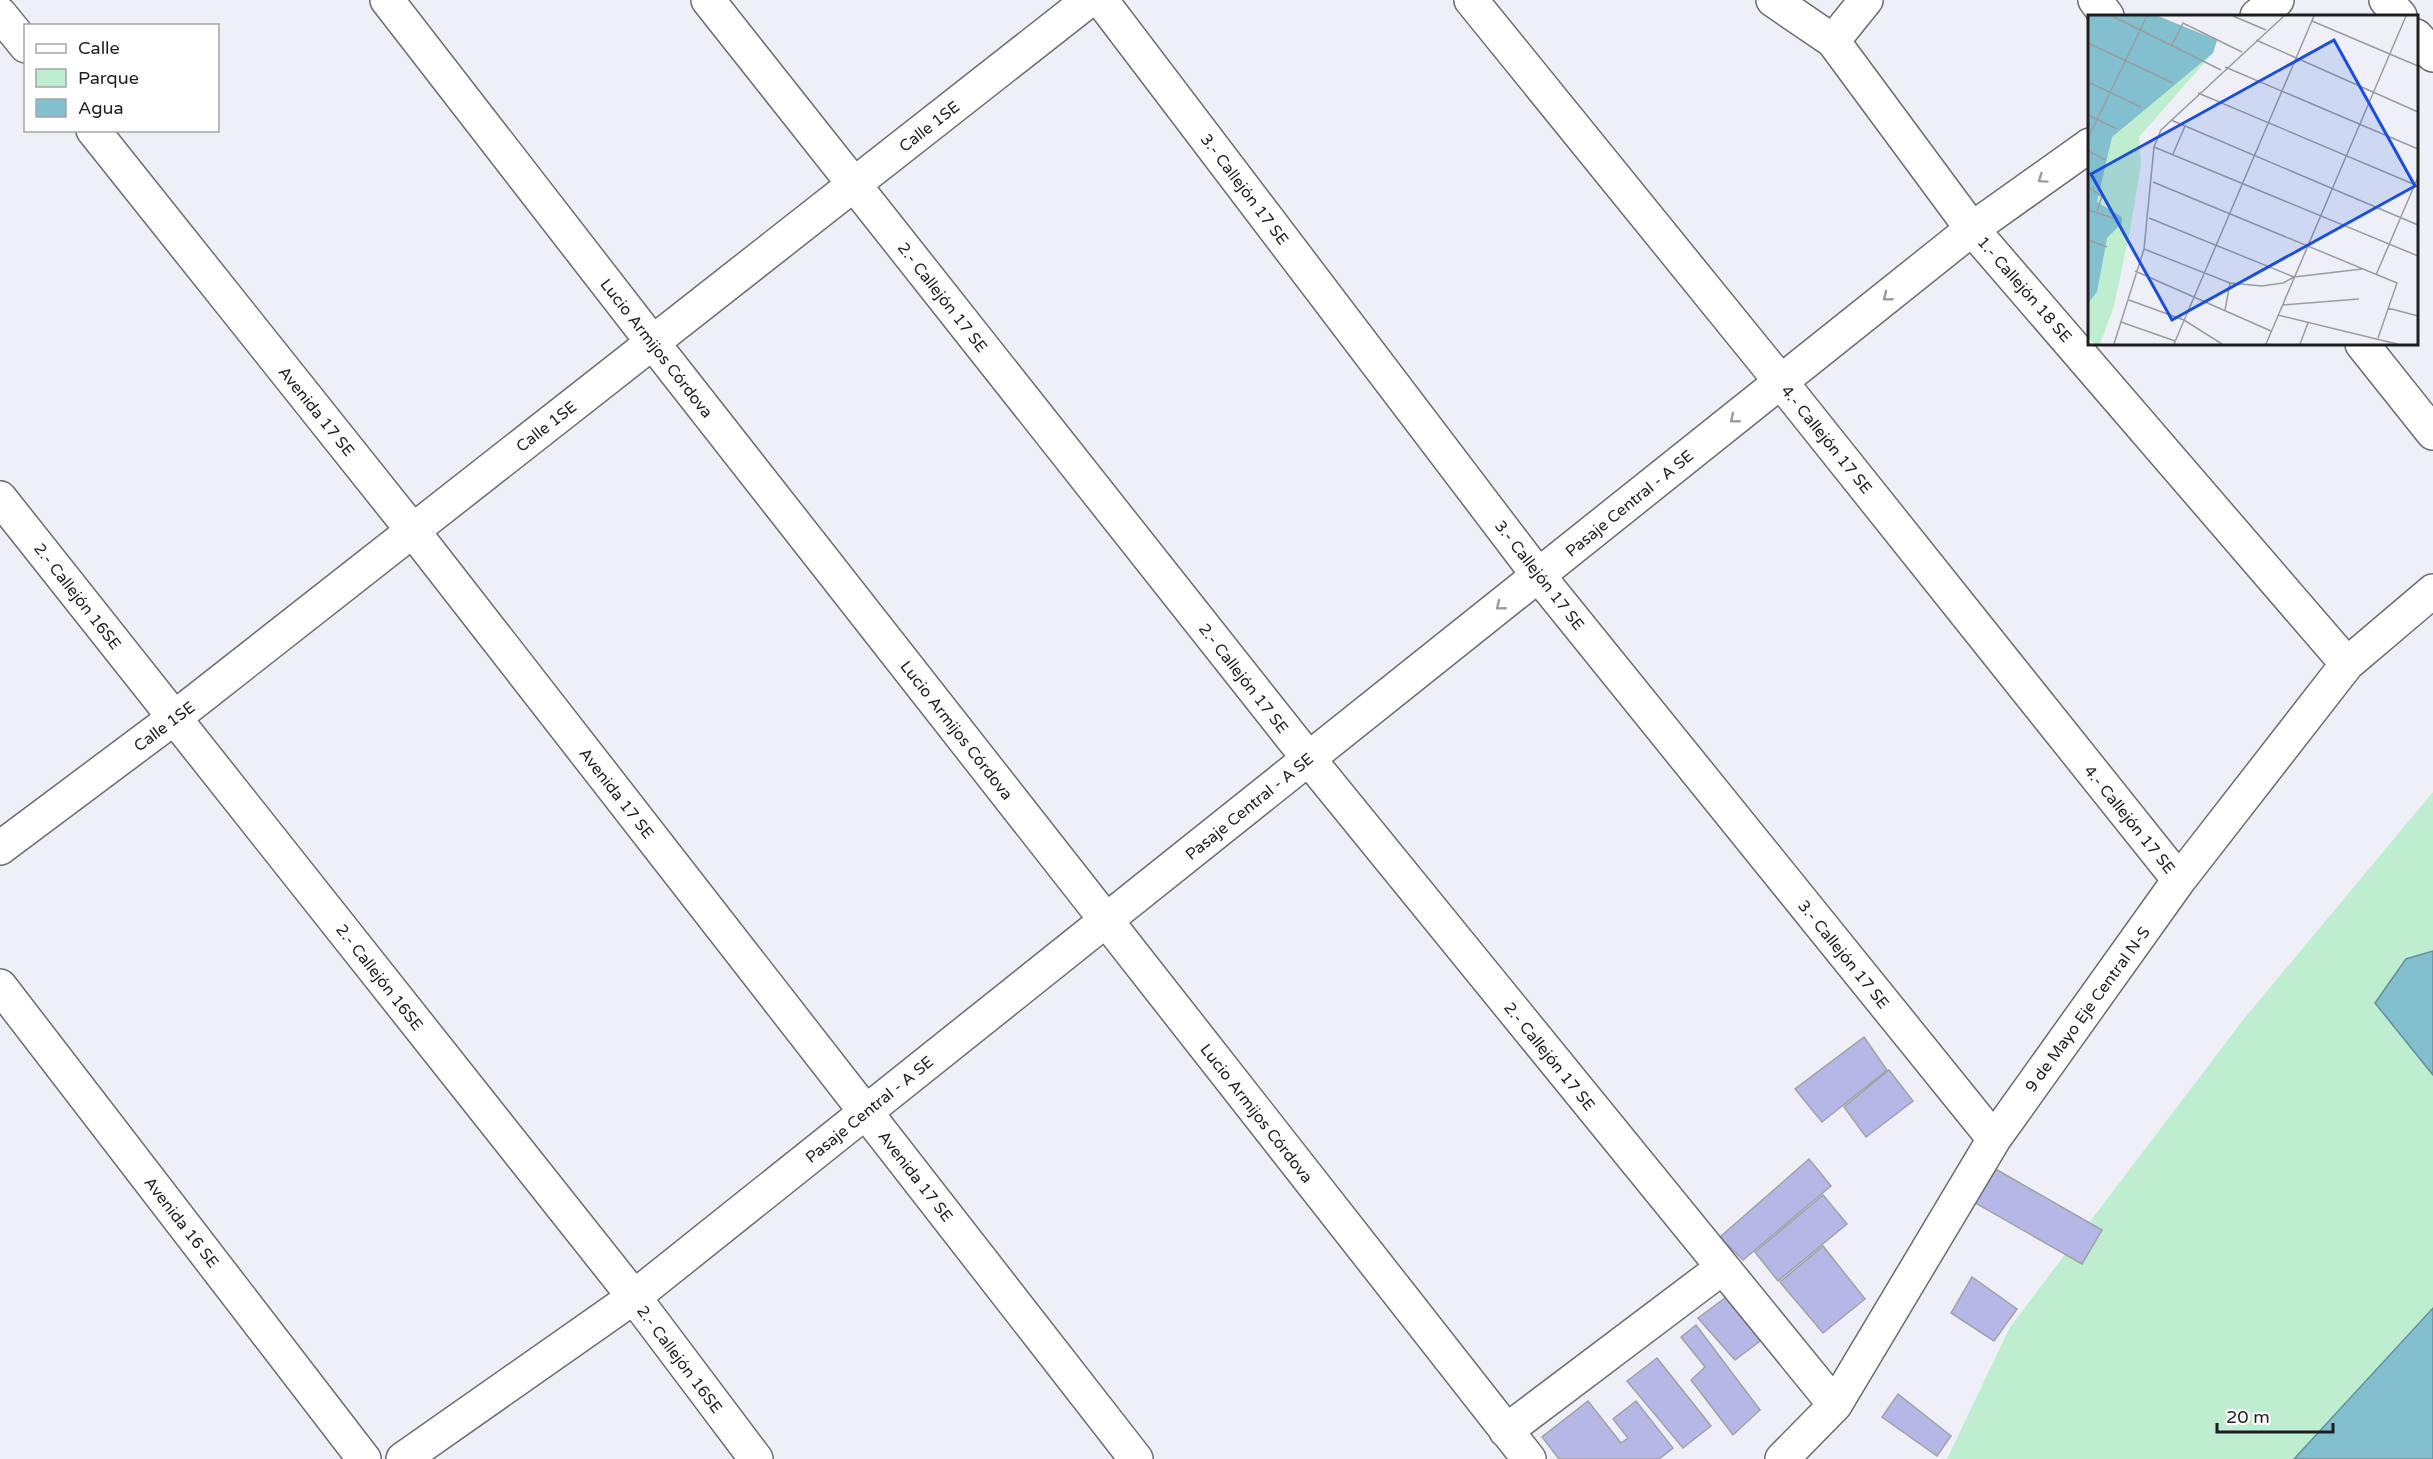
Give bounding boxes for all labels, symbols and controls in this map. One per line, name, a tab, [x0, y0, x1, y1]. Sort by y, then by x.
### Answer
inset map	[2088, 15, 2418, 345]
legend	[24, 24, 219, 132]
text: Calle	[78, 37, 120, 59]
text: Parque	[78, 67, 139, 89]
text: Agua	[78, 97, 124, 119]
street label: Calle 1SE	[895, 97, 964, 157]
street label: 3.- Callejón 17 SE	[1196, 130, 1293, 249]
one-way arrow	[2037, 172, 2048, 183]
street label: 1.- Callejón 18 SE	[1973, 233, 2076, 347]
street label: 2.- Callejón 17 SE	[893, 239, 991, 357]
street label: Lucio Armijos Córdova	[596, 275, 717, 422]
one-way arrow	[1882, 290, 1893, 301]
street label: Avenida 17 SE	[274, 363, 359, 461]
street label: 4.- Callejón 17 SE	[1776, 381, 1876, 498]
street label: Calle 1SE	[512, 397, 581, 457]
one-way arrow	[1730, 411, 1741, 422]
street label: Pasaje Central - A SE	[1562, 446, 1698, 562]
street label: 3.- Callejón 17 SE	[1490, 517, 1588, 635]
street label: 2.- Callejón 16SE	[29, 539, 125, 654]
one-way arrow	[1495, 598, 1506, 609]
street label: 2.- Callejón 17 SE	[1194, 620, 1292, 738]
street label: Lucio Armijos Córdova	[896, 657, 1017, 804]
street label: Calle 1SE	[130, 697, 199, 756]
street label: Avenida 17 SE	[574, 744, 658, 843]
street label: Pasaje Central - A SE	[1182, 749, 1318, 865]
street label: 4.- Callejón 17 SE	[2079, 761, 2179, 878]
street label: 3.- Callejón 17 SE	[1793, 896, 1893, 1013]
street label: 2.- Callejón 16SE	[331, 920, 427, 1035]
street label: 9 de Mayo Eje Central N-S	[2021, 923, 2155, 1096]
street label: 2.- Callejón 17 SE	[1499, 998, 1599, 1115]
street label: Lucio Armijos Córdova	[1196, 1040, 1317, 1187]
street label: Pasaje Central - A SE	[802, 1052, 938, 1168]
street label: Avenida 17 SE	[873, 1127, 957, 1226]
street label: Avenida 16 SE	[139, 1173, 223, 1272]
street label: 2.- Callejón 16SE	[632, 1302, 726, 1417]
scale bar	[2217, 1396, 2332, 1434]
text: 20 m	[2226, 1406, 2270, 1428]

